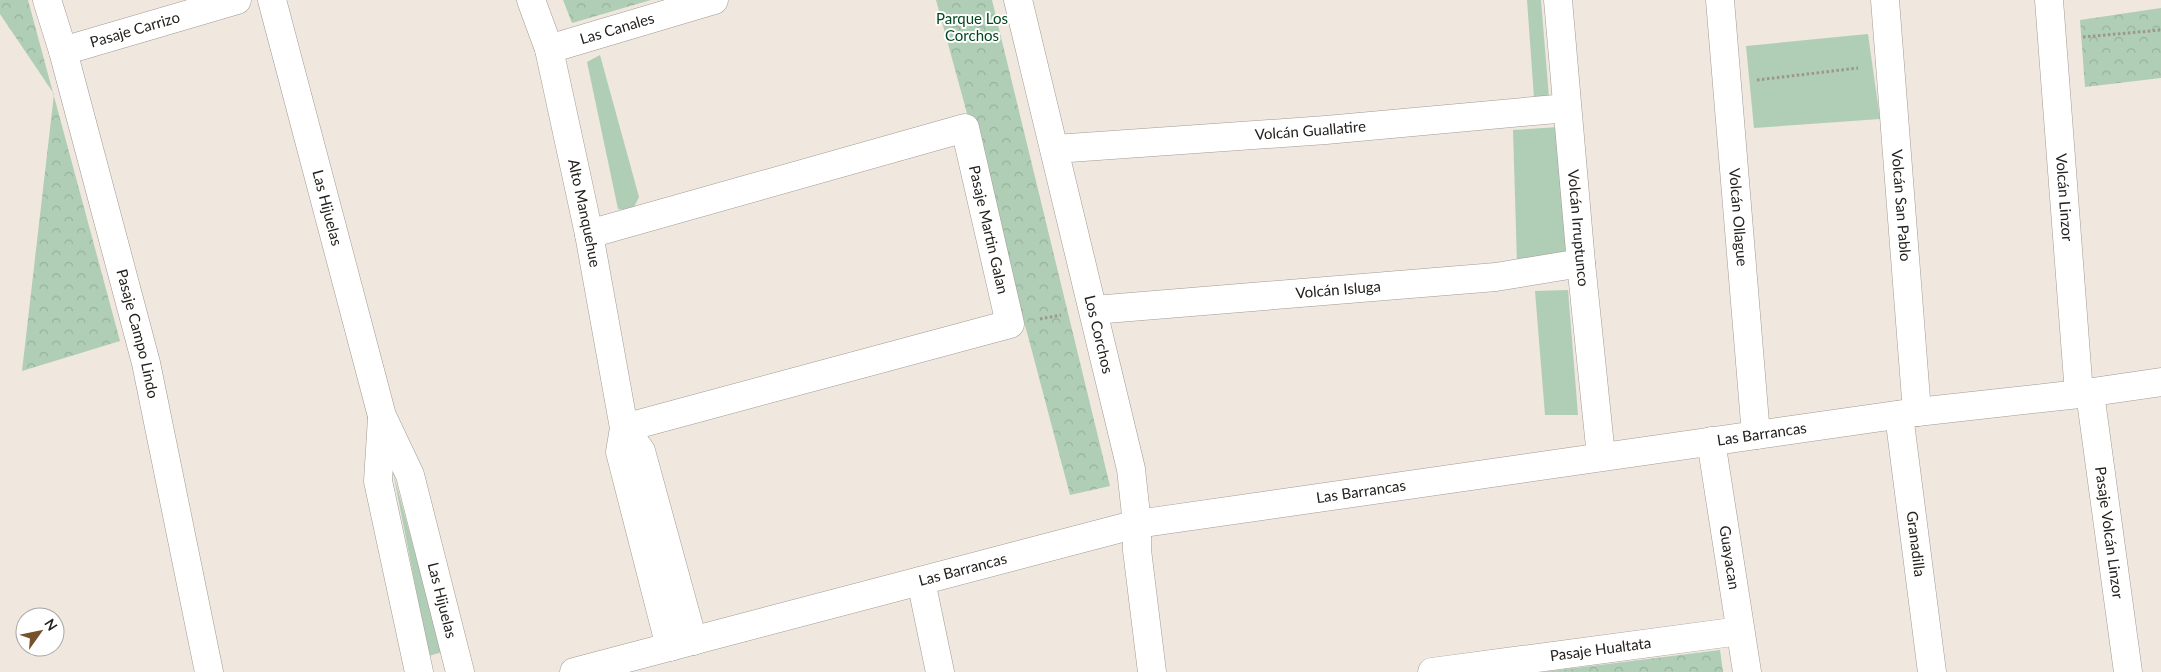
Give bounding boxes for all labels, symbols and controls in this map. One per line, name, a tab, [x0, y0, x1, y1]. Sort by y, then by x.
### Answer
street label: Pasaje Carrizo	[88, 7, 182, 51]
street label: Las Canales	[577, 8, 656, 47]
park label: Parque Los Corchos	[936, 9, 1008, 44]
street label: Volcán Guallatire	[1254, 116, 1367, 143]
street label: Volcán San Pablo	[1889, 149, 1915, 262]
street label: Volcán Linzor	[2053, 153, 2077, 243]
street label: Alto Manquehue	[565, 157, 605, 269]
street label: Pasaje Martin Galan	[966, 163, 1013, 296]
street label: Volcán Ollague	[1726, 167, 1752, 267]
street label: Las Hijuelas	[309, 168, 347, 248]
street label: Volcán Irruptunco	[1565, 169, 1593, 287]
street label: Pasaje Campo Lindo	[113, 267, 163, 400]
street label: Volcán Isluga	[1295, 276, 1382, 301]
street label: Los Corchos	[1081, 293, 1118, 375]
street label: Las Barrancas	[1716, 418, 1808, 449]
street label: Pasaje Volcán Linzor	[2092, 465, 2128, 600]
street label: Las Barrancas	[1315, 476, 1407, 506]
street label: Granadilla	[1903, 510, 1930, 578]
street label: Guayacan	[1716, 524, 1744, 591]
street label: Las Barrancas	[917, 549, 1009, 589]
street label: Las Hijuelas	[424, 560, 461, 640]
north arrow	[15, 607, 65, 657]
text: N	[41, 615, 61, 634]
street label: Pasaje Hualtata	[1549, 633, 1652, 664]

